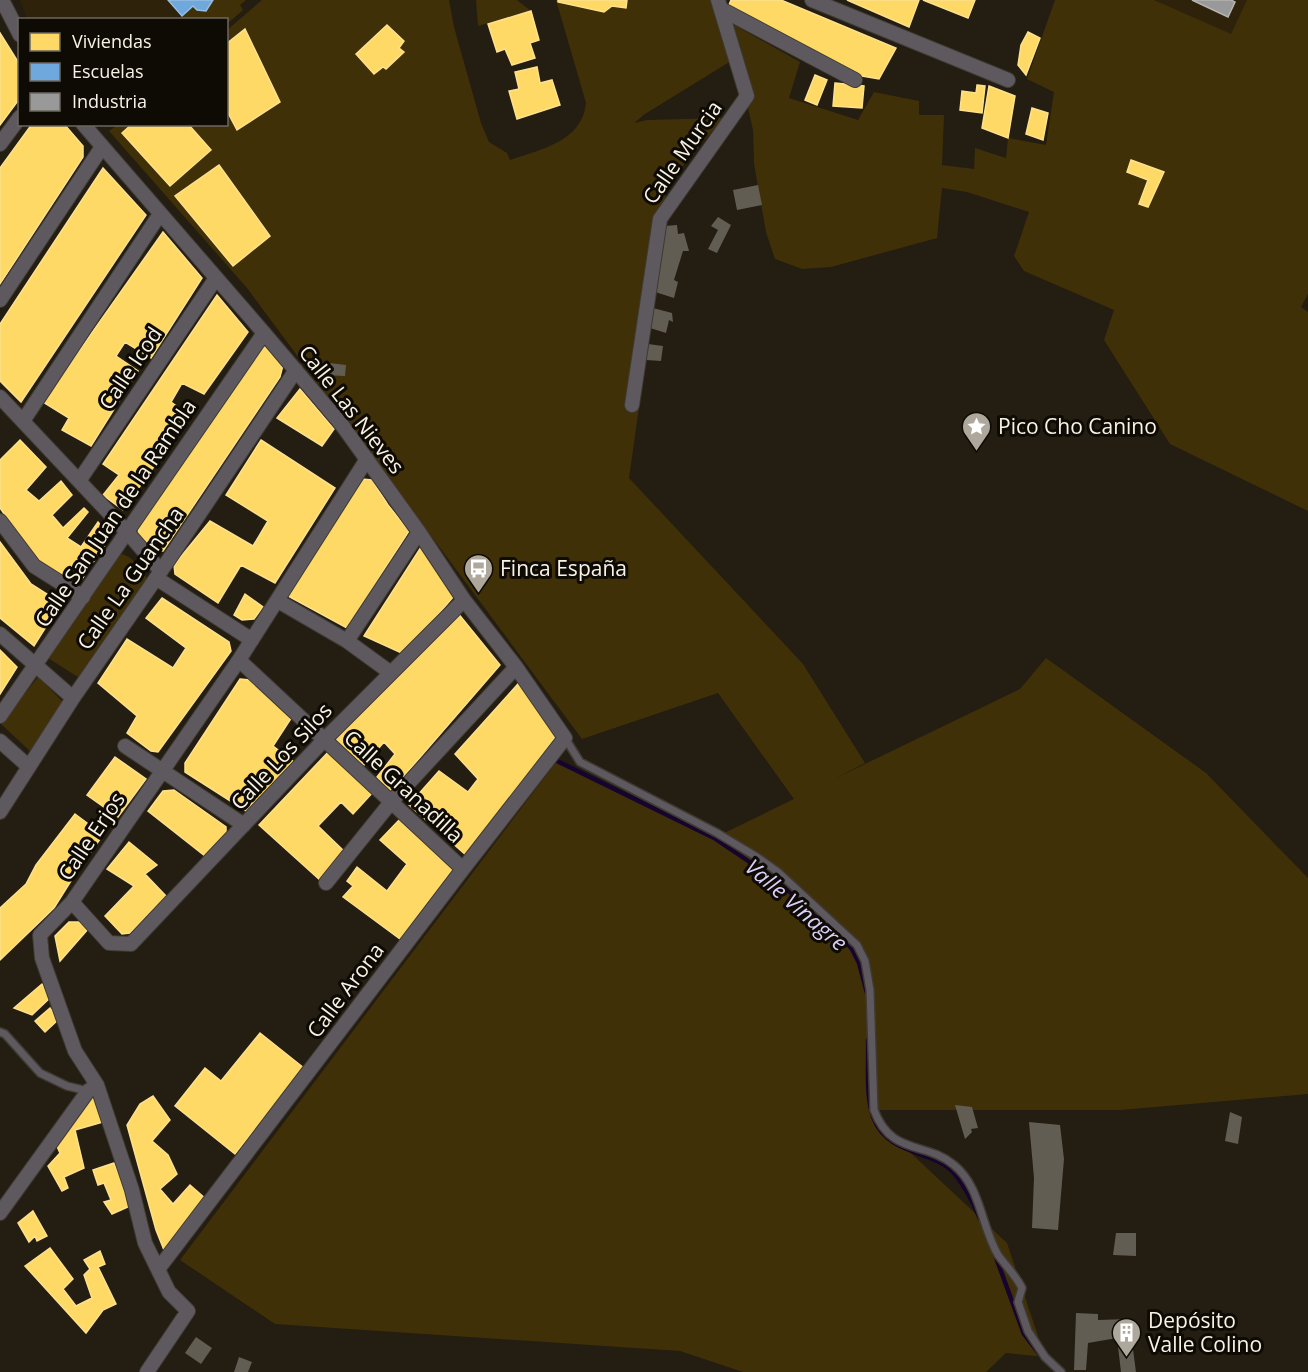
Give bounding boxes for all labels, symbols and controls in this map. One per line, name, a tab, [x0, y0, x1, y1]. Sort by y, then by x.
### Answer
legend	[18, 18, 228, 126]
text: Viviendas	[72, 29, 152, 53]
text: Escuelas	[72, 59, 143, 83]
text: Industria	[72, 89, 147, 113]
street label: Calle Murcia	[636, 95, 728, 209]
street label: Calle Icod	[92, 321, 168, 415]
street label: Calle Las Nieves	[293, 339, 411, 479]
street label: Calle San Juan de la Rambla	[28, 394, 202, 632]
place icon: Pico Cho Canino	[961, 410, 993, 452]
place label: Pico Cho Canino	[998, 412, 1157, 440]
street label: Calle La Guancha	[70, 501, 190, 655]
bus stop icon: Finca España	[463, 552, 495, 594]
place label: Finca España	[500, 554, 627, 582]
street label: Calle Los Silos	[224, 697, 338, 815]
street label: Calle Granadilla	[338, 724, 470, 848]
street label: Calle Erjos	[51, 786, 131, 886]
water label: Valle Vinagre	[740, 851, 854, 957]
street label: Calle Arona	[300, 937, 390, 1043]
place label: Depósito Valle Colino	[1148, 1306, 1262, 1358]
building icon: Depósito Valle Colino	[1111, 1316, 1143, 1358]

